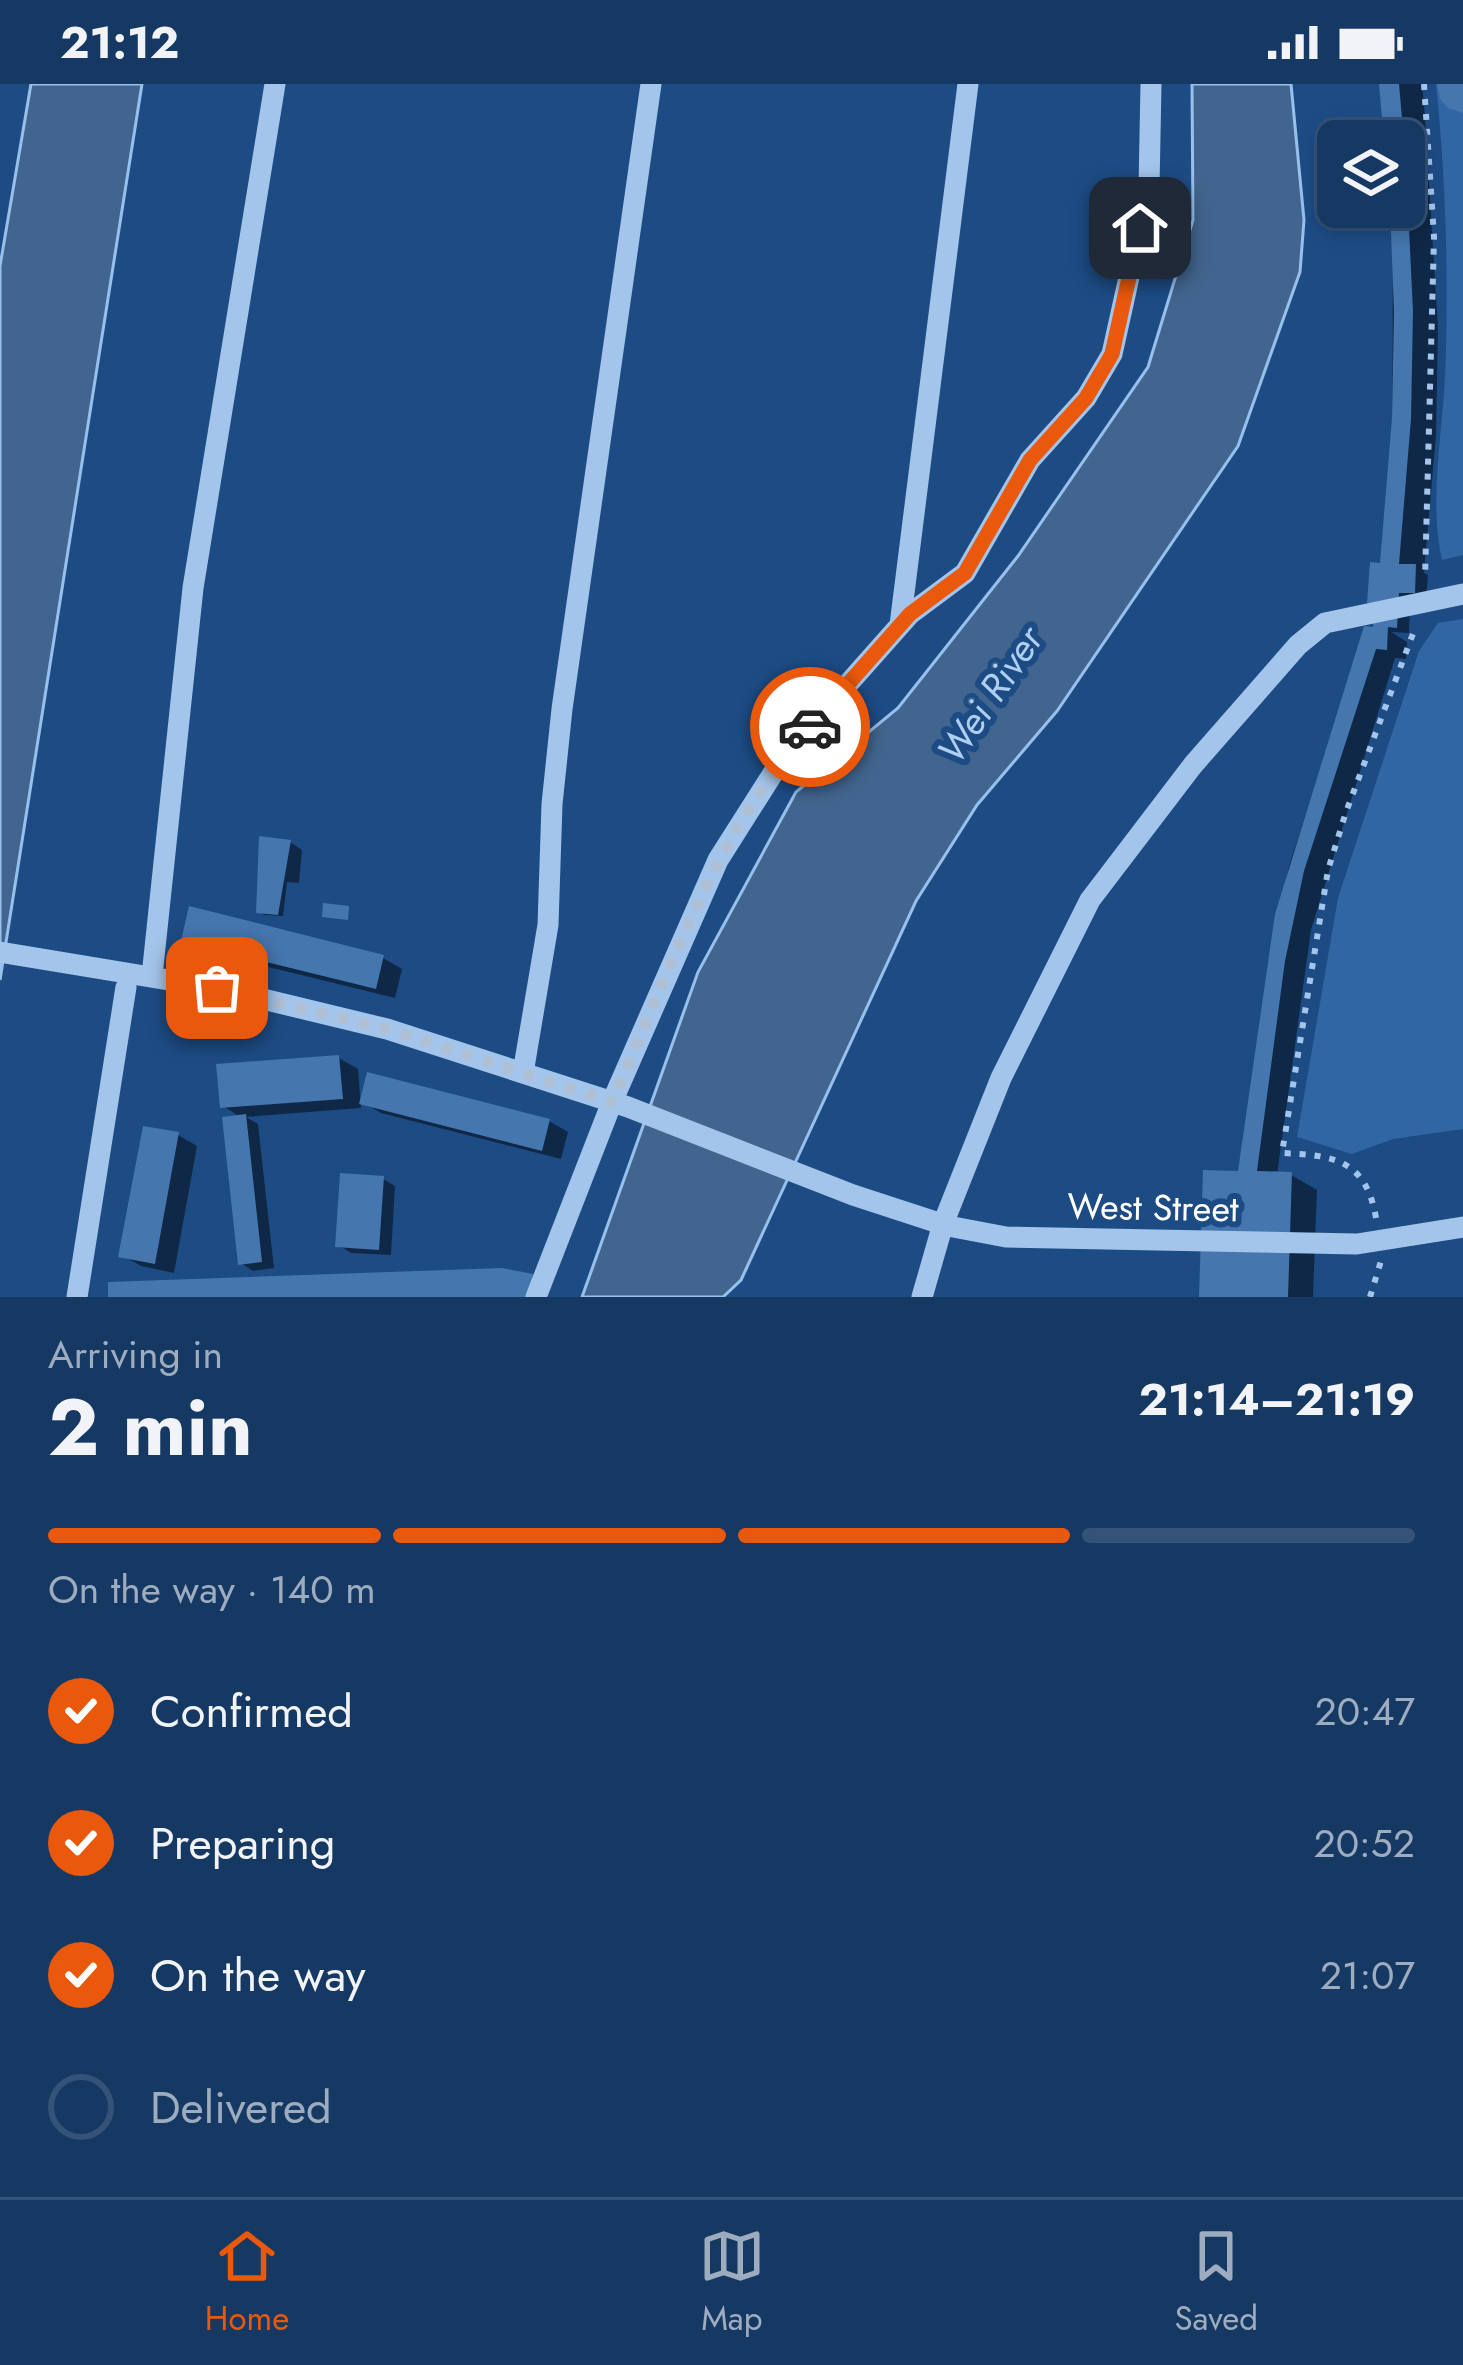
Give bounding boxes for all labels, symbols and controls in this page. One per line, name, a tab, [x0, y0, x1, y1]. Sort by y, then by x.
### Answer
text: 21:12	[60, 10, 179, 75]
map controls	[1317, 120, 1425, 228]
button: layers	[1317, 120, 1425, 228]
pin	[1089, 177, 1191, 279]
icon: home	[1107, 195, 1173, 261]
water label: Wei River	[923, 613, 1058, 775]
courier	[750, 667, 870, 787]
icon: car	[777, 694, 843, 760]
pin	[166, 937, 268, 1039]
icon: bag	[184, 955, 250, 1021]
street label: West Street	[1067, 1180, 1239, 1234]
text: Arriving in	[48, 1326, 223, 1383]
text: 21:14–21:19	[1139, 1367, 1415, 1432]
text: 2 min	[48, 1372, 253, 1484]
text: On the way · 140 m	[48, 1561, 376, 1618]
icon: check	[48, 1678, 114, 1744]
text: Confirmed	[150, 1679, 353, 1744]
text: 20:47	[1314, 1683, 1415, 1740]
icon: check	[48, 1810, 114, 1876]
text: Preparing	[150, 1811, 335, 1876]
text: 20:52	[1314, 1815, 1415, 1872]
icon: check	[48, 1942, 114, 2008]
text: On the way	[150, 1943, 366, 2008]
text: 21:07	[1320, 1947, 1415, 2004]
text: Delivered	[150, 2075, 332, 2140]
tab: Home	[205, 2223, 289, 2342]
tab: Map	[699, 2223, 765, 2342]
tab: Saved	[1175, 2223, 1258, 2342]

